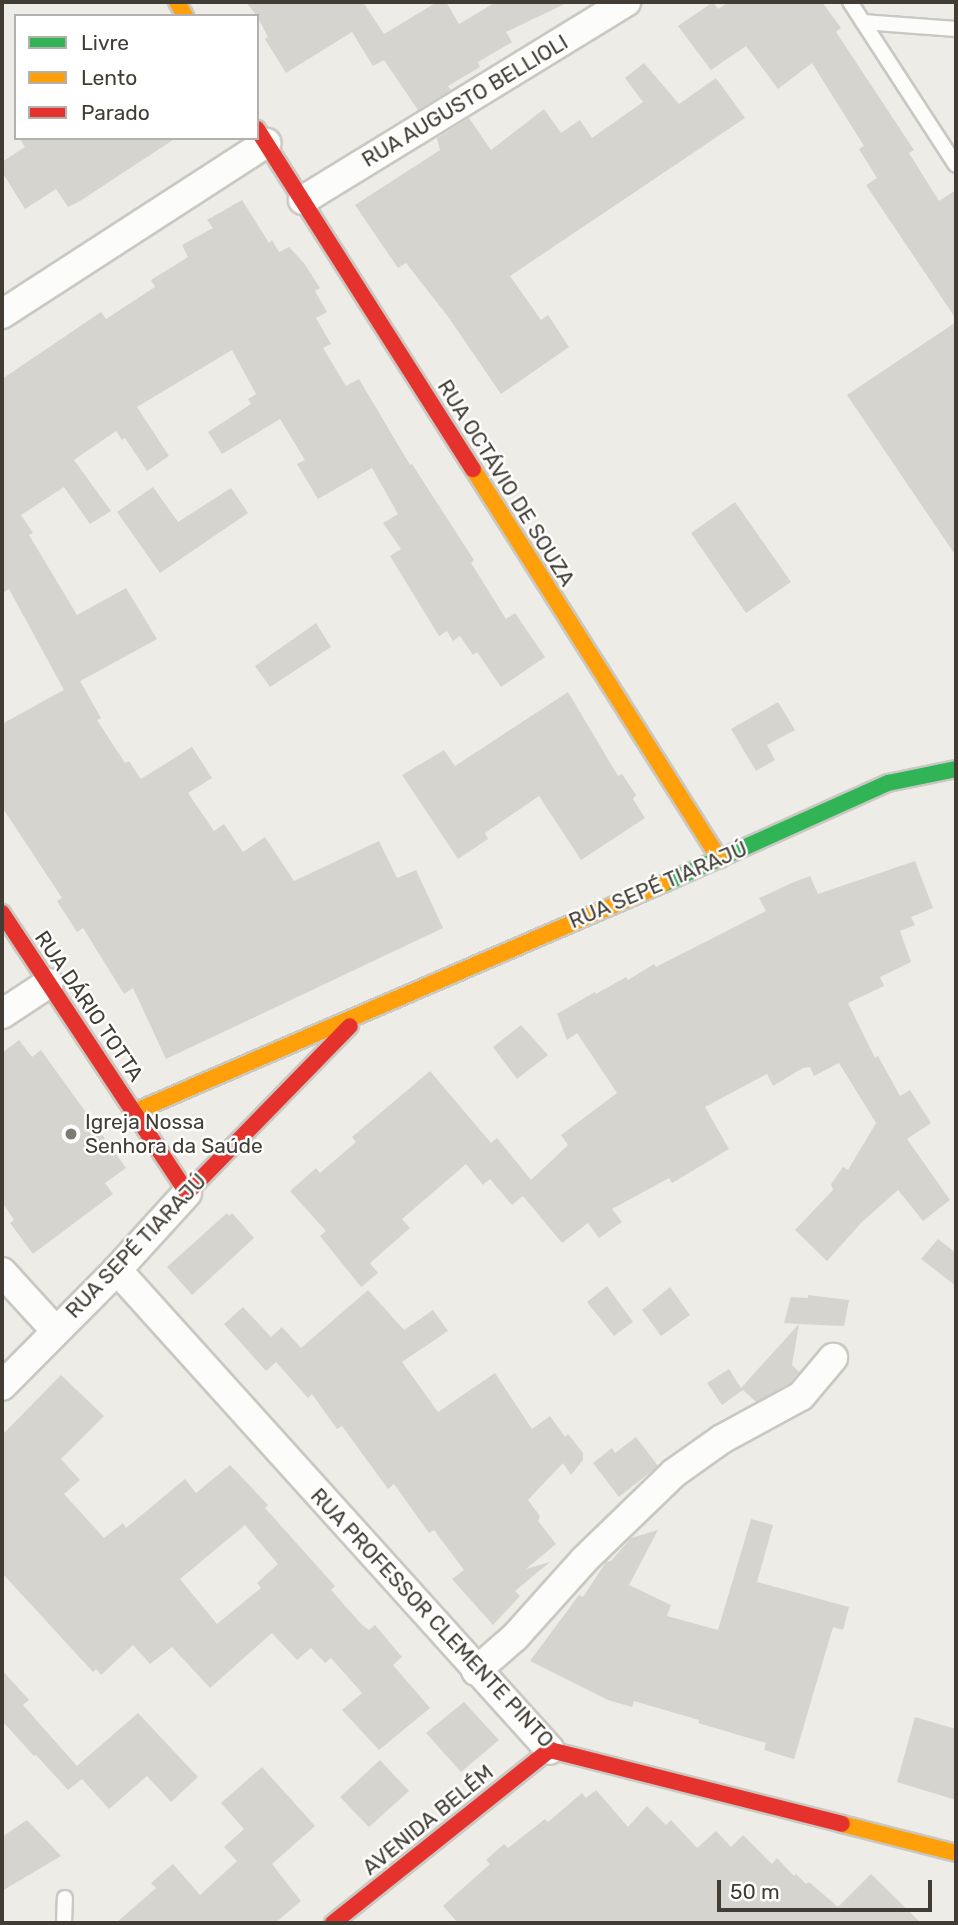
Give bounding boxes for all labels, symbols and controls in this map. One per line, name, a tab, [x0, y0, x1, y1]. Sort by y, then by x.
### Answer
legend	[14, 14, 259, 140]
street label: RUA AUGUSTO BELLIOLI	[357, 29, 573, 173]
text: Livre	[81, 30, 129, 55]
text: Lento	[81, 65, 137, 90]
text: Parado	[81, 100, 150, 125]
street label: RUA OCTÁVIO DE SOUZA	[432, 375, 580, 591]
street label: RUA SEPÉ TIARAJÚ	[565, 836, 751, 934]
street label: RUA DÁRIO TOTTA	[29, 926, 149, 1086]
place label: Igreja Nossa Senhora da Saúde	[85, 1109, 263, 1159]
marker: Igreja Nossa Senhora da Saúde	[63, 1126, 79, 1142]
street label: RUA SEPÉ TIARAJÚ	[60, 1168, 212, 1324]
street label: RUA PROFESSOR CLEMENTE PINTO	[305, 1483, 559, 1753]
street label: AVENIDA BELÉM	[357, 1759, 499, 1881]
scale bar	[720, 1866, 935, 1910]
text: 50 m	[730, 1879, 780, 1904]

